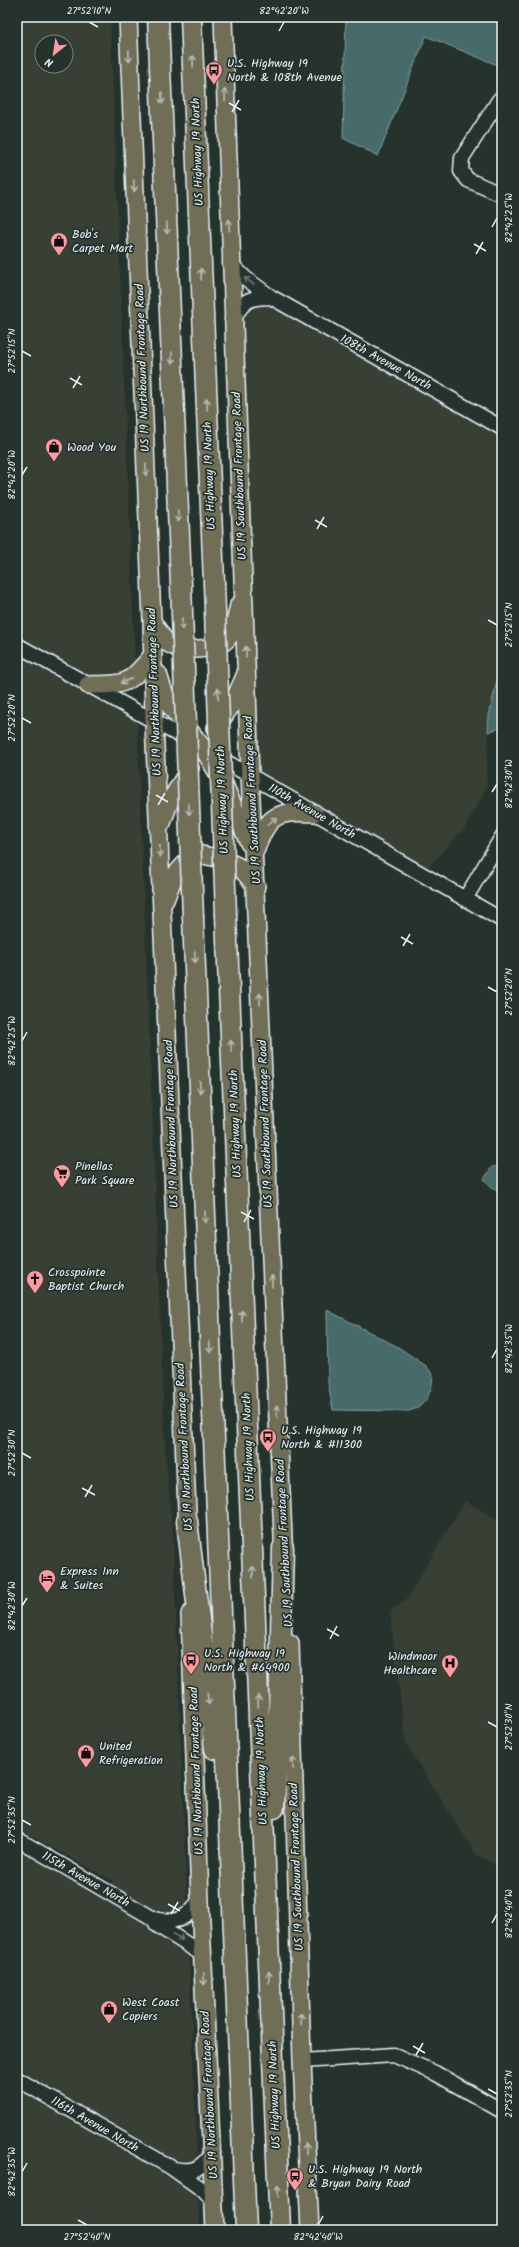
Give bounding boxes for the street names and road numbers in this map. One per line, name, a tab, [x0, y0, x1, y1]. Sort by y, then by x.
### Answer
street label: US Highway 19 North	[186, 97, 209, 207]
street label: US 19 Northbound Frontage Road	[130, 282, 155, 452]
street label: 108th Avenue North	[337, 329, 435, 395]
street label: US 19 Southbound Frontage Road	[227, 390, 252, 561]
street label: US Highway 19 North	[198, 421, 221, 531]
street label: US 19 Northbound Frontage Road	[142, 606, 167, 776]
street label: US 19 Southbound Frontage Road	[239, 714, 266, 885]
street label: US Highway 19 North	[211, 745, 234, 855]
street label: 110th Avenue North	[264, 779, 359, 844]
street label: US 19 Northbound Frontage Road	[159, 1038, 184, 1208]
street label: US 19 Southbound Frontage Road	[253, 1038, 278, 1209]
street label: US Highway 19 North	[224, 1069, 247, 1179]
street label: US 19 Northbound Frontage Road	[171, 1361, 198, 1532]
street label: US Highway 19 North	[237, 1392, 260, 1502]
street label: US 19 Southbound Frontage Road	[271, 1457, 298, 1628]
street label: US 19 Northbound Frontage Road	[184, 1685, 209, 1855]
street label: US Highway 19 North	[250, 1716, 273, 1826]
street label: US 19 Southbound Frontage Road	[284, 1781, 309, 1952]
street label: 115th Avenue North	[38, 1847, 133, 1912]
street label: US 19 Northbound Frontage Road	[196, 2009, 223, 2180]
street label: US Highway 19 North	[263, 2040, 286, 2150]
street label: 116th Avenue North	[47, 2091, 142, 2157]

